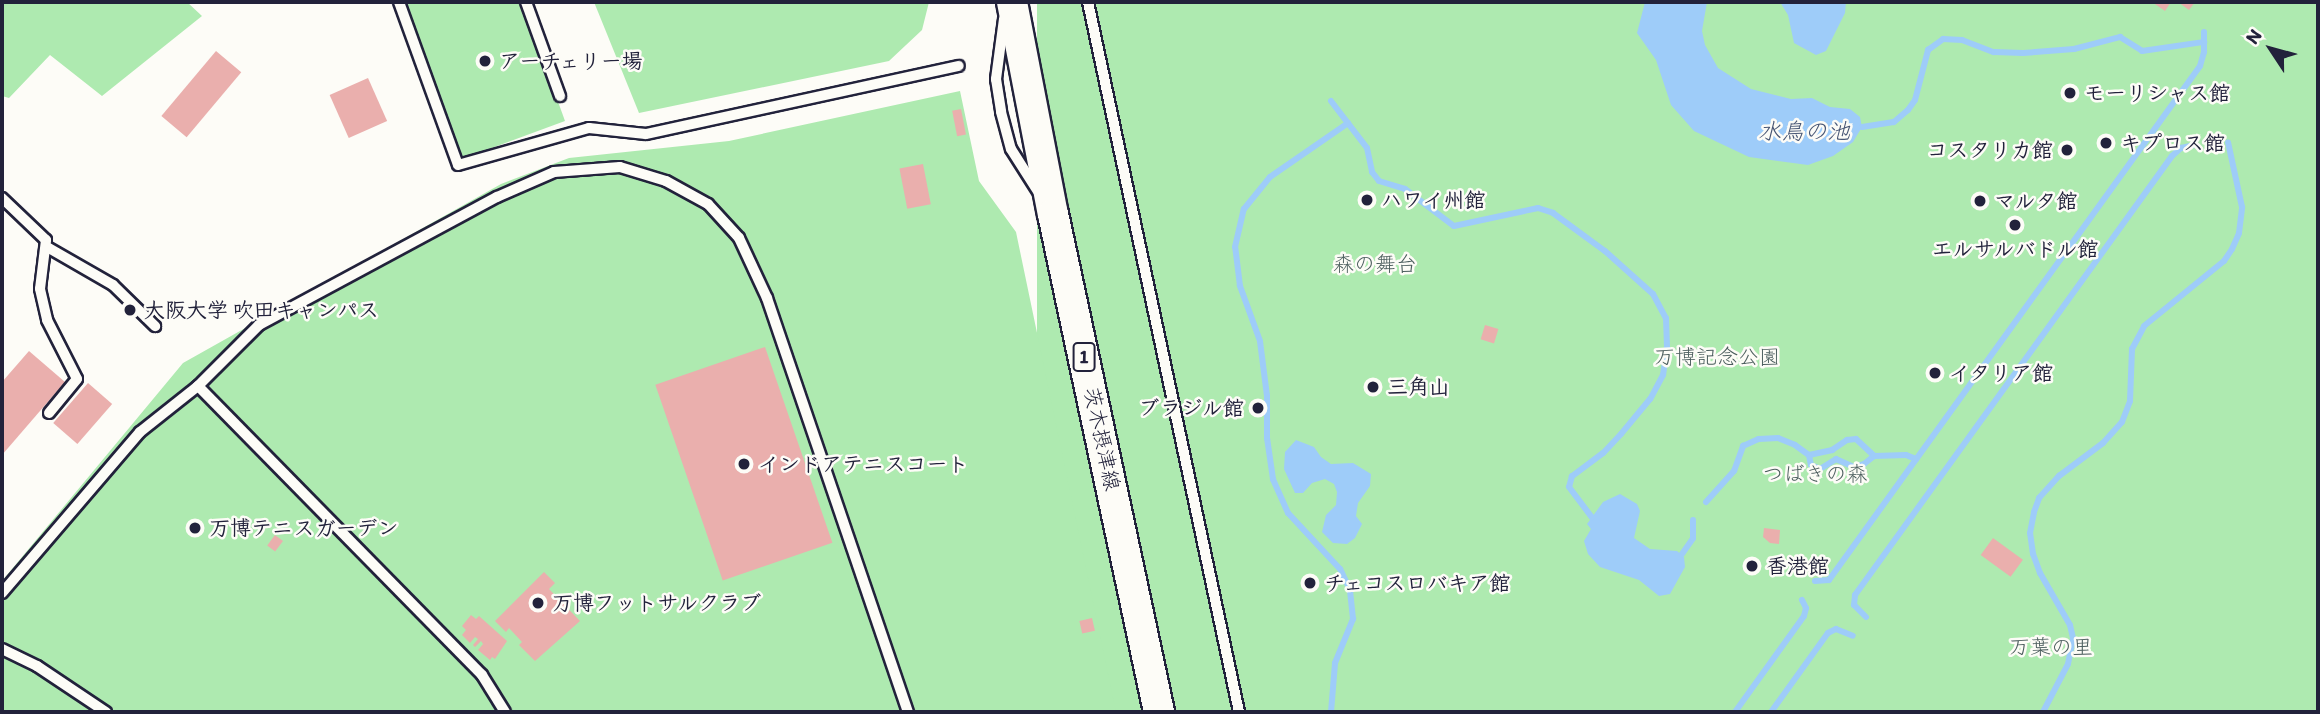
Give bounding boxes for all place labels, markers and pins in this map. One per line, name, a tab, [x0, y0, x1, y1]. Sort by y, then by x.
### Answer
place label: アーチェリー場	[499, 48, 645, 74]
marker: アーチェリー場	[477, 53, 493, 69]
place label: モーリシャス館	[2084, 80, 2231, 106]
marker: モーリシャス館	[2062, 85, 2078, 101]
place label: キプロス館	[2120, 130, 2225, 156]
marker: キプロス館	[2098, 135, 2114, 151]
place label: コスタリカ館	[1927, 137, 2053, 163]
marker: コスタリカ館	[2059, 142, 2075, 158]
place label: ハワイ州館	[1381, 187, 1486, 213]
place label: マルタ館	[1994, 188, 2078, 214]
marker: ハワイ州館	[1359, 192, 1375, 208]
marker: マルタ館	[1972, 193, 1988, 209]
marker: エルサルバドル館	[2007, 217, 2023, 233]
place label: エルサルバドル館	[1931, 236, 2099, 262]
place label: 大阪大学 吹田キャンパス	[144, 297, 380, 323]
marker: 大阪大学 吹田キャンパス	[122, 302, 138, 318]
place label: イタリア館	[1949, 360, 2054, 386]
marker: イタリア館	[1927, 365, 1943, 381]
place label: 三角山	[1387, 374, 1450, 400]
marker: 三角山	[1365, 379, 1381, 395]
place label: ブラジル館	[1139, 395, 1244, 421]
marker: ブラジル館	[1250, 400, 1266, 416]
place label: インドアテニスコート	[758, 451, 968, 477]
marker: インドアテニスコート	[736, 456, 752, 472]
place label: 万博テニスガーデン	[209, 515, 398, 541]
marker: 万博テニスガーデン	[187, 520, 203, 536]
place label: 香港館	[1766, 553, 1829, 579]
marker: 香港館	[1744, 558, 1760, 574]
place label: チェコスロバキア館	[1324, 570, 1513, 596]
marker: チェコスロバキア館	[1302, 575, 1318, 591]
place label: 万博フットサルクラブ	[552, 590, 762, 616]
marker: 万博フットサルクラブ	[530, 595, 546, 611]

